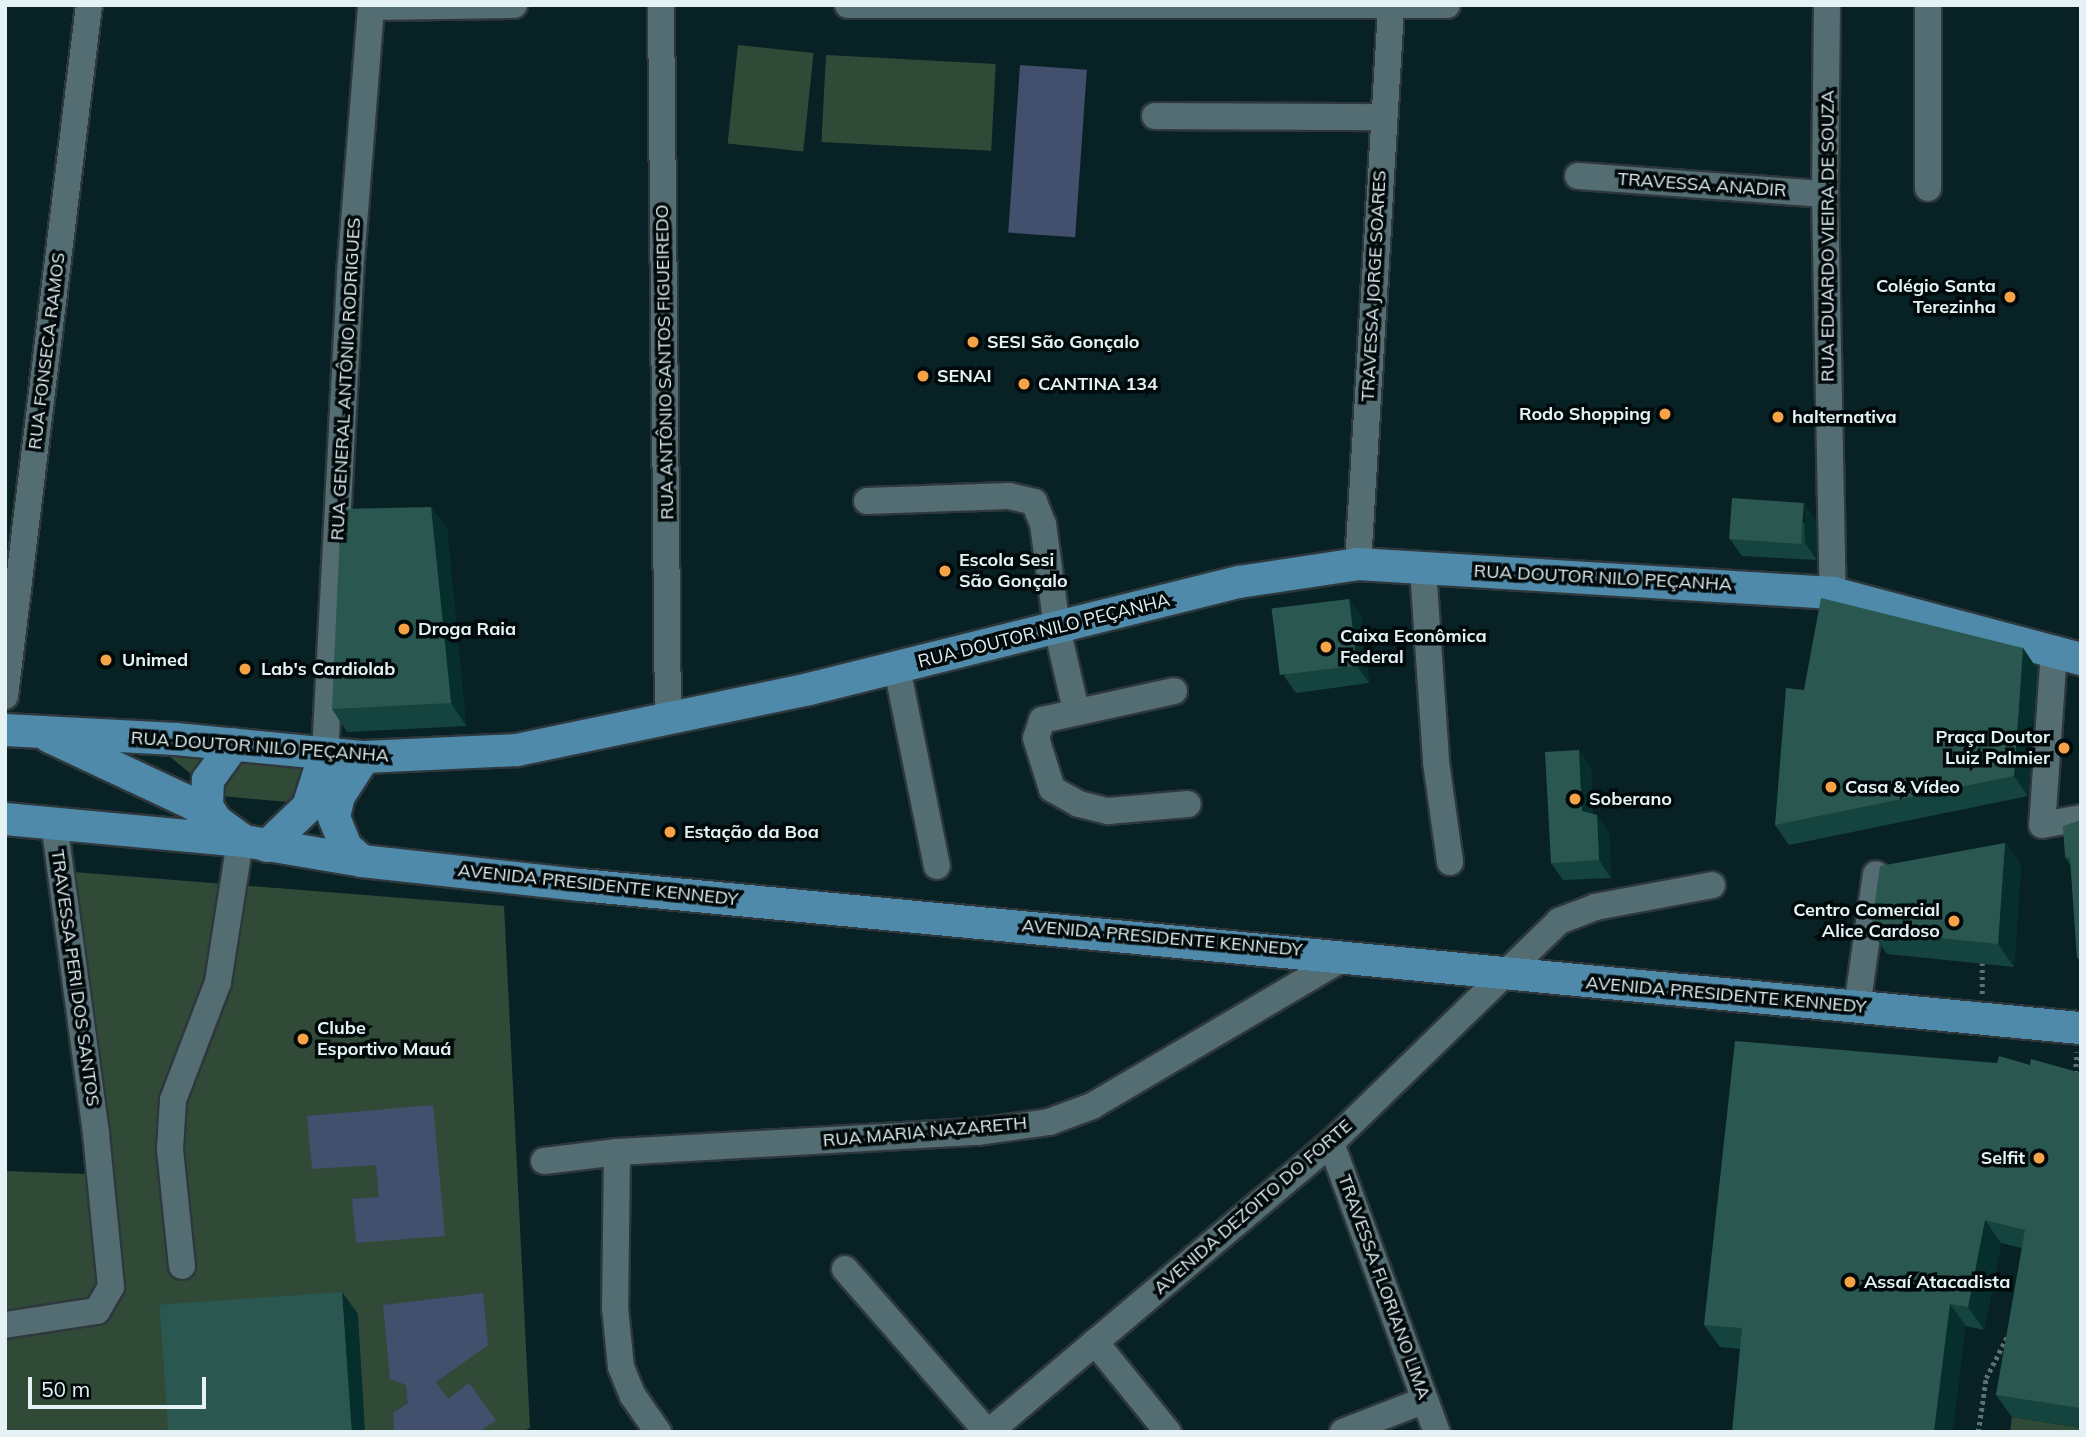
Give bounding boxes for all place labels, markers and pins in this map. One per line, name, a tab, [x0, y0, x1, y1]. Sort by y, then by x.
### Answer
place label: Colégio Santa Terezinha	[1876, 276, 1996, 318]
marker: Colégio Santa Terezinha	[2002, 289, 2018, 305]
place label: SESI São Gonçalo	[987, 331, 1140, 353]
marker: SESI São Gonçalo	[965, 334, 981, 350]
place label: SENAI	[937, 365, 992, 387]
marker: SENAI	[915, 368, 931, 384]
place label: CANTINA 134	[1038, 373, 1158, 395]
marker: CANTINA 134	[1016, 376, 1032, 392]
place label: Rodo Shopping	[1519, 403, 1651, 425]
marker: Rodo Shopping	[1657, 406, 1673, 422]
place label: halternativa	[1792, 406, 1897, 428]
marker: halternativa	[1770, 409, 1786, 425]
place label: Escola Sesi São Gonçalo	[959, 550, 1068, 592]
marker: Escola Sesi São Gonçalo	[937, 563, 953, 579]
place label: Droga Raia	[418, 618, 516, 640]
marker: Droga Raia	[396, 621, 412, 637]
place label: Caixa Econômica Federal	[1340, 626, 1487, 668]
marker: Caixa Econômica Federal	[1318, 639, 1334, 655]
place label: Unimed	[122, 649, 188, 671]
marker: Unimed	[96, 650, 116, 670]
place label: Lab's Cardiolab	[261, 658, 395, 680]
marker: Lab's Cardiolab	[235, 659, 255, 679]
place label: Praça Doutor Luiz Palmier	[1935, 727, 2050, 770]
marker: Praça Doutor Luiz Palmier	[2056, 740, 2072, 756]
place label: Casa & Vídeo	[1845, 776, 1960, 798]
marker: Casa & Vídeo	[1823, 779, 1839, 795]
place label: Soberano	[1589, 788, 1672, 810]
marker: Soberano	[1567, 791, 1583, 807]
place label: Estação da Boa	[684, 821, 819, 843]
marker: Estação da Boa	[662, 824, 678, 840]
place label: Centro Comercial Alice Cardoso	[1793, 900, 1940, 942]
marker: Centro Comercial Alice Cardoso	[1946, 913, 1962, 929]
place label: Clube Esportivo Mauá	[317, 1018, 451, 1060]
marker: Clube Esportivo Mauá	[295, 1031, 311, 1047]
place label: Selfit	[1981, 1147, 2025, 1169]
marker: Selfit	[2031, 1150, 2047, 1166]
place label: Assaí Atacadista	[1864, 1271, 2010, 1293]
marker: Assaí Atacadista	[1842, 1274, 1858, 1290]

